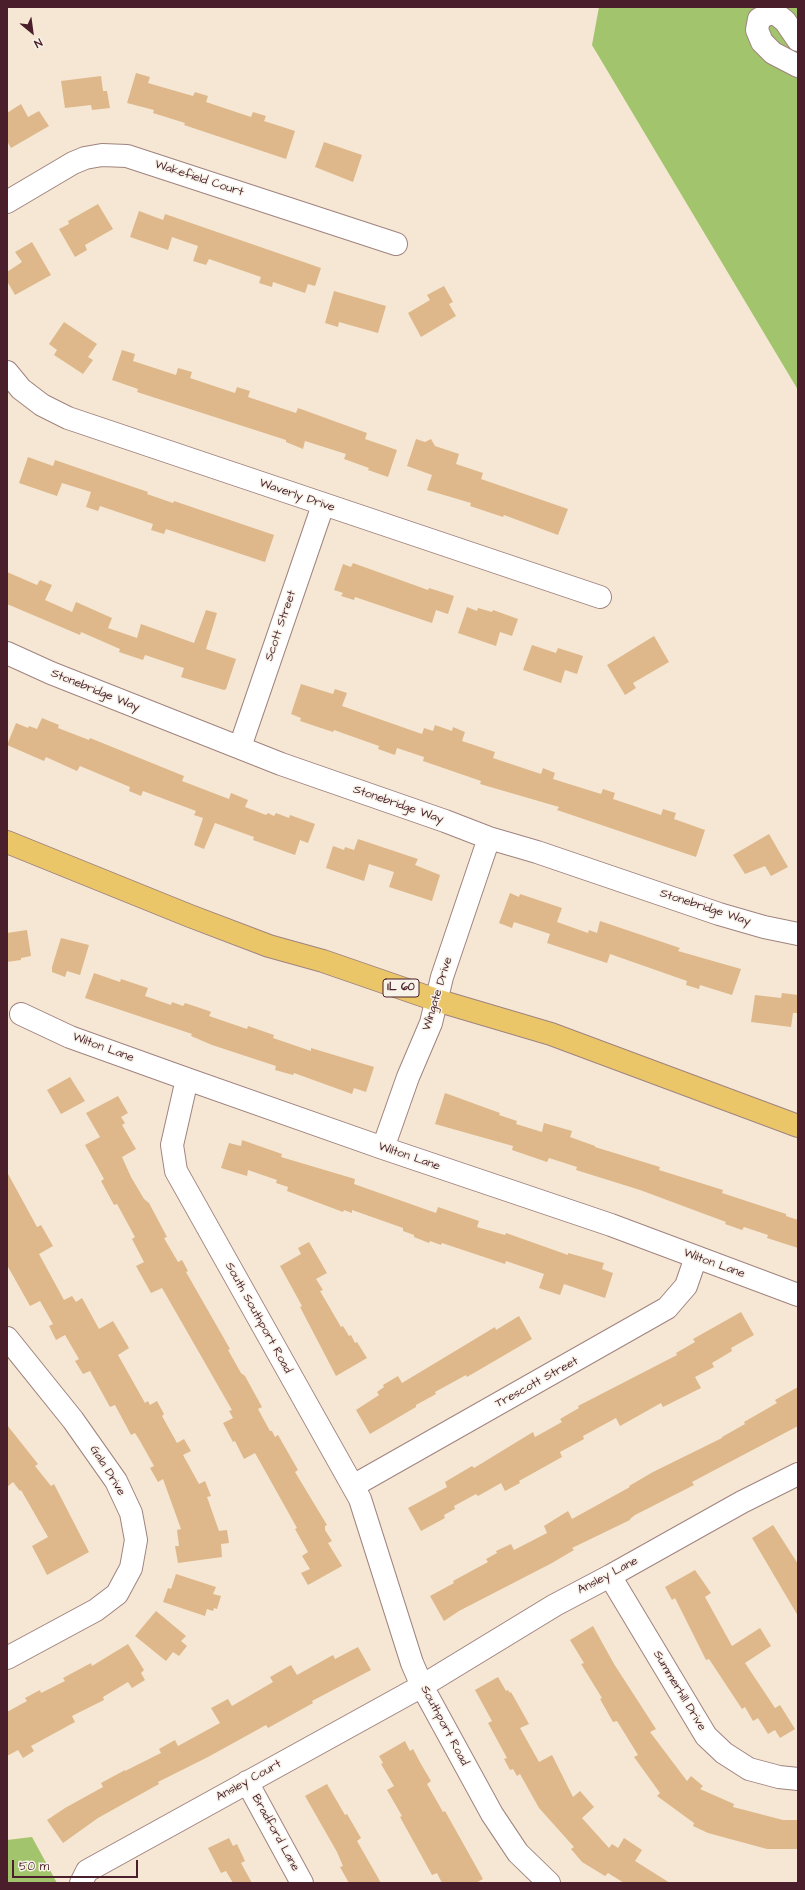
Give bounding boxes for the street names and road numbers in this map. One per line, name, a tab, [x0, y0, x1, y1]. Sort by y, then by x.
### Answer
street label: Wakefield Court	[153, 158, 245, 200]
street label: Waverly Drive	[257, 476, 337, 516]
street label: Scott Street	[262, 589, 300, 663]
street label: Stonebridge Way	[48, 667, 142, 715]
street label: Stonebridge Way	[351, 783, 445, 827]
street label: Stonebridge Way	[658, 887, 752, 929]
street label: Wingate Drive	[420, 955, 456, 1033]
road number: IL 60	[383, 979, 419, 997]
street label: Wilton Lane	[70, 1030, 136, 1066]
street label: Wilton Lane	[376, 1140, 442, 1174]
street label: Wilton Lane	[681, 1246, 747, 1282]
street label: South Southport Road	[221, 1260, 295, 1376]
street label: Trescott Street	[493, 1354, 581, 1412]
street label: Gala Drive	[86, 1443, 128, 1499]
street label: Ansley Lane	[575, 1554, 641, 1598]
street label: Summerhill Drive	[649, 1648, 709, 1734]
street label: Southport Road	[417, 1683, 471, 1769]
street label: Ansley Court	[214, 1757, 284, 1805]
street label: Bradford Lane	[248, 1792, 302, 1874]

